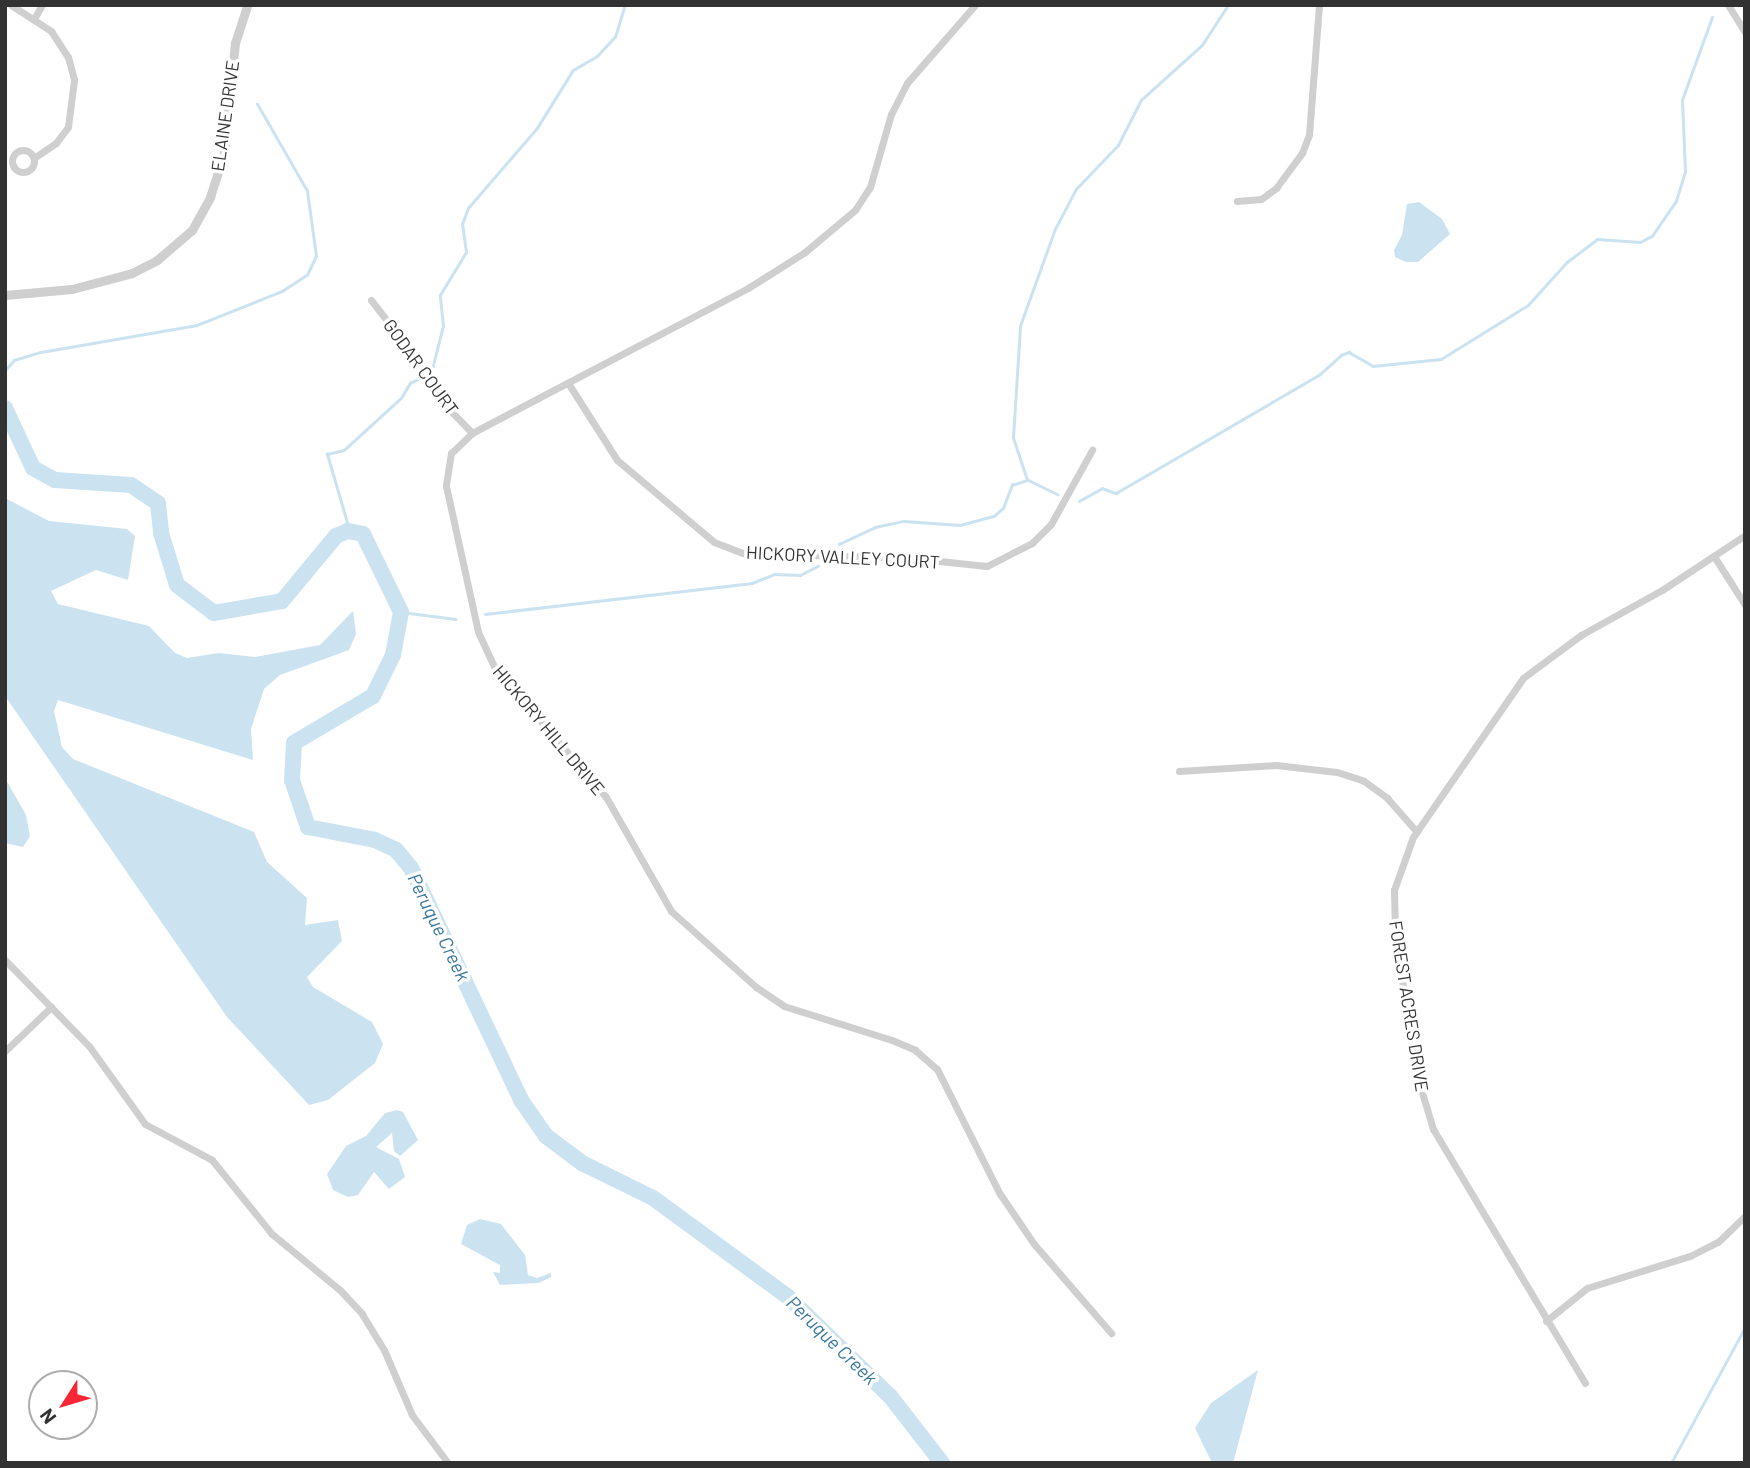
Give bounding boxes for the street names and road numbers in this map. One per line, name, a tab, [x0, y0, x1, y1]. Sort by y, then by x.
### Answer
street label: ELAINE DRIVE	[207, 59, 243, 173]
street label: GODAR COURT	[379, 315, 463, 419]
street label: HICKORY VALLEY COURT	[746, 541, 940, 573]
street label: HICKORY HILL DRIVE	[489, 661, 609, 799]
street label: FOREST ACRES DRIVE	[1385, 919, 1433, 1093]

